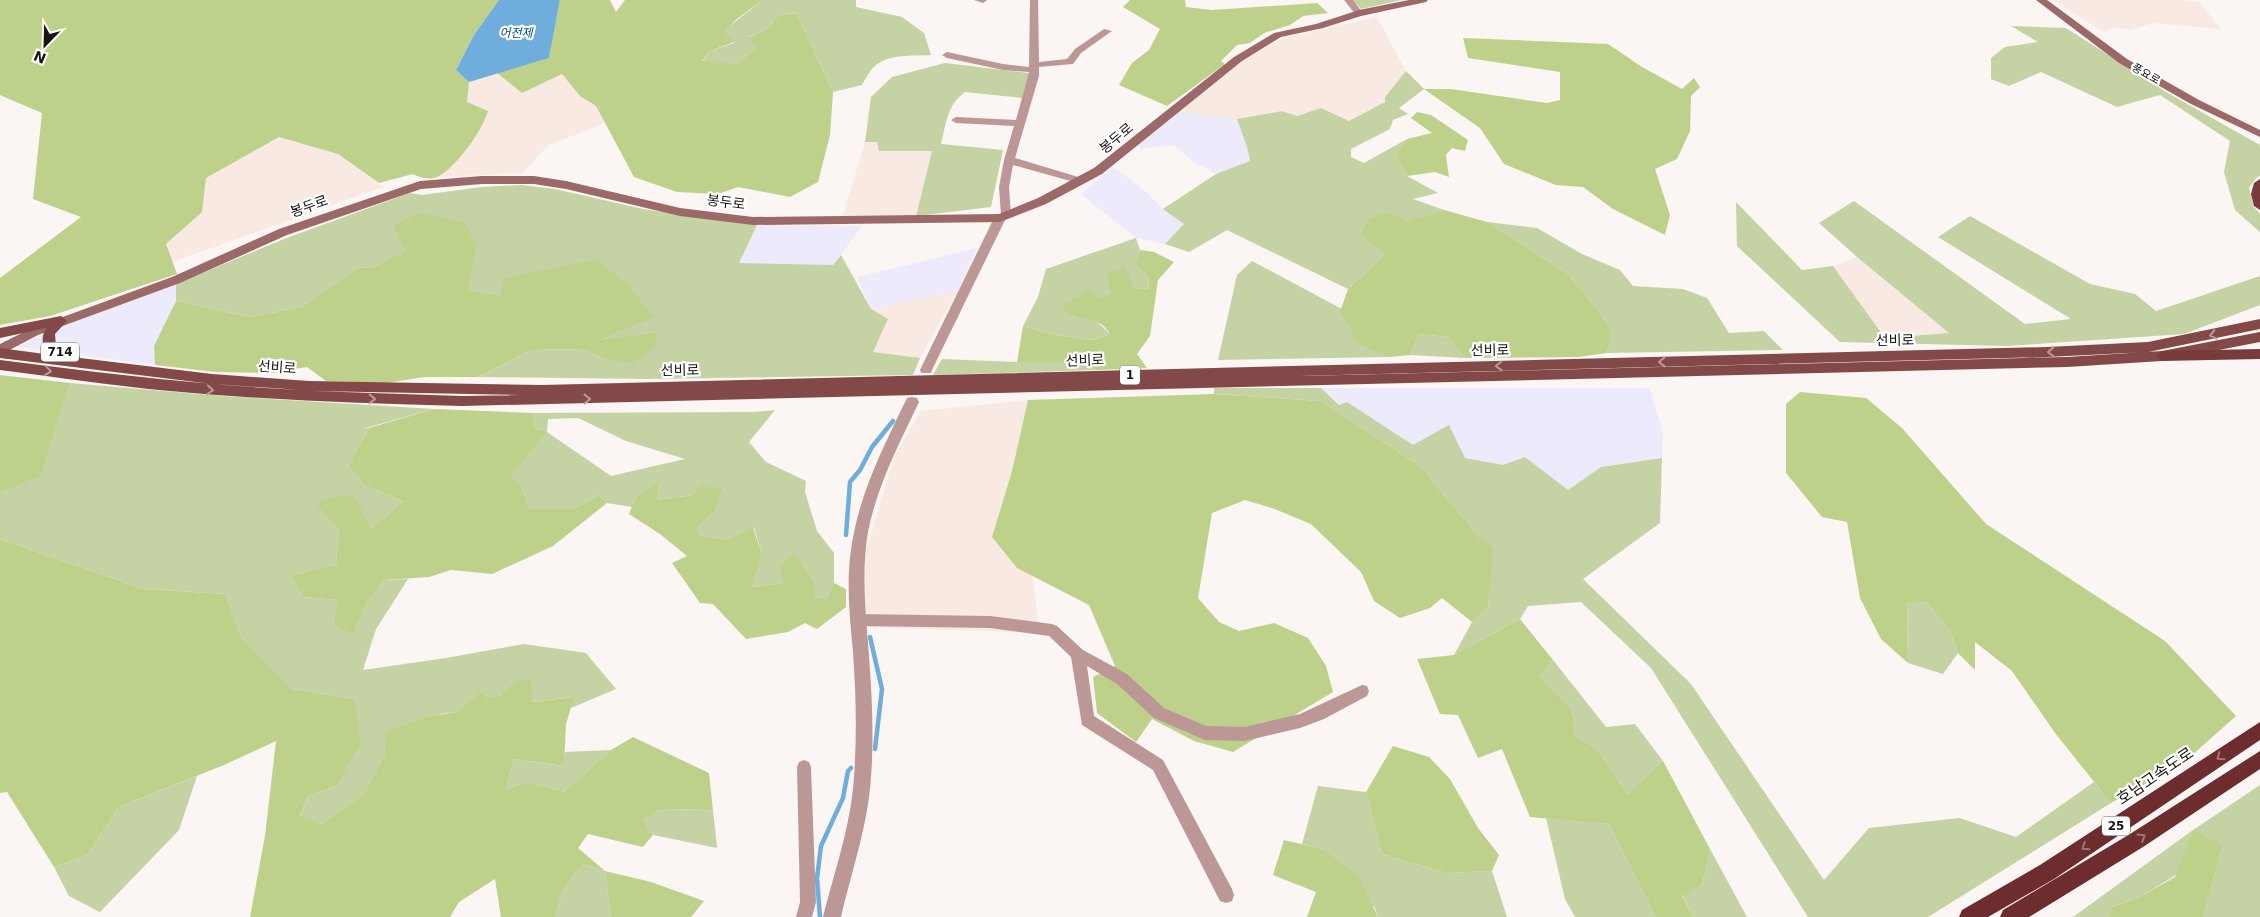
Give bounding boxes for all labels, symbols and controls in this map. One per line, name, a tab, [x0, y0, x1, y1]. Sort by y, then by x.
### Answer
north arrow	[20, 20, 70, 70]
water label: 어전제	[499, 26, 535, 40]
text: N	[31, 47, 48, 67]
street label: 풍요로	[2130, 61, 2162, 87]
street label: 봉두로	[1096, 119, 1136, 157]
street label: 봉두로	[288, 192, 330, 220]
street label: 봉두로	[706, 192, 746, 212]
one-way arrow	[2208, 329, 2217, 340]
street label: 선비로	[1876, 332, 1915, 348]
road number: 714	[41, 342, 79, 362]
street label: 선비로	[1471, 342, 1510, 358]
one-way arrow	[2047, 347, 2055, 357]
street label: 선비로	[1065, 351, 1105, 369]
one-way arrow	[1657, 356, 1665, 367]
street label: 선비로	[257, 358, 297, 376]
one-way arrow	[1495, 360, 1503, 371]
street label: 선비로	[661, 362, 700, 378]
one-way arrow	[45, 365, 53, 376]
road number: 1	[1120, 366, 1140, 384]
one-way arrow	[206, 384, 214, 395]
one-way arrow	[368, 394, 376, 404]
one-way arrow	[584, 394, 591, 404]
street label: 호남고속도로	[2113, 743, 2197, 809]
one-way arrow	[2216, 751, 2226, 760]
road number: 25	[2102, 816, 2130, 836]
one-way arrow	[2136, 834, 2145, 844]
one-way arrow	[2081, 841, 2090, 850]

